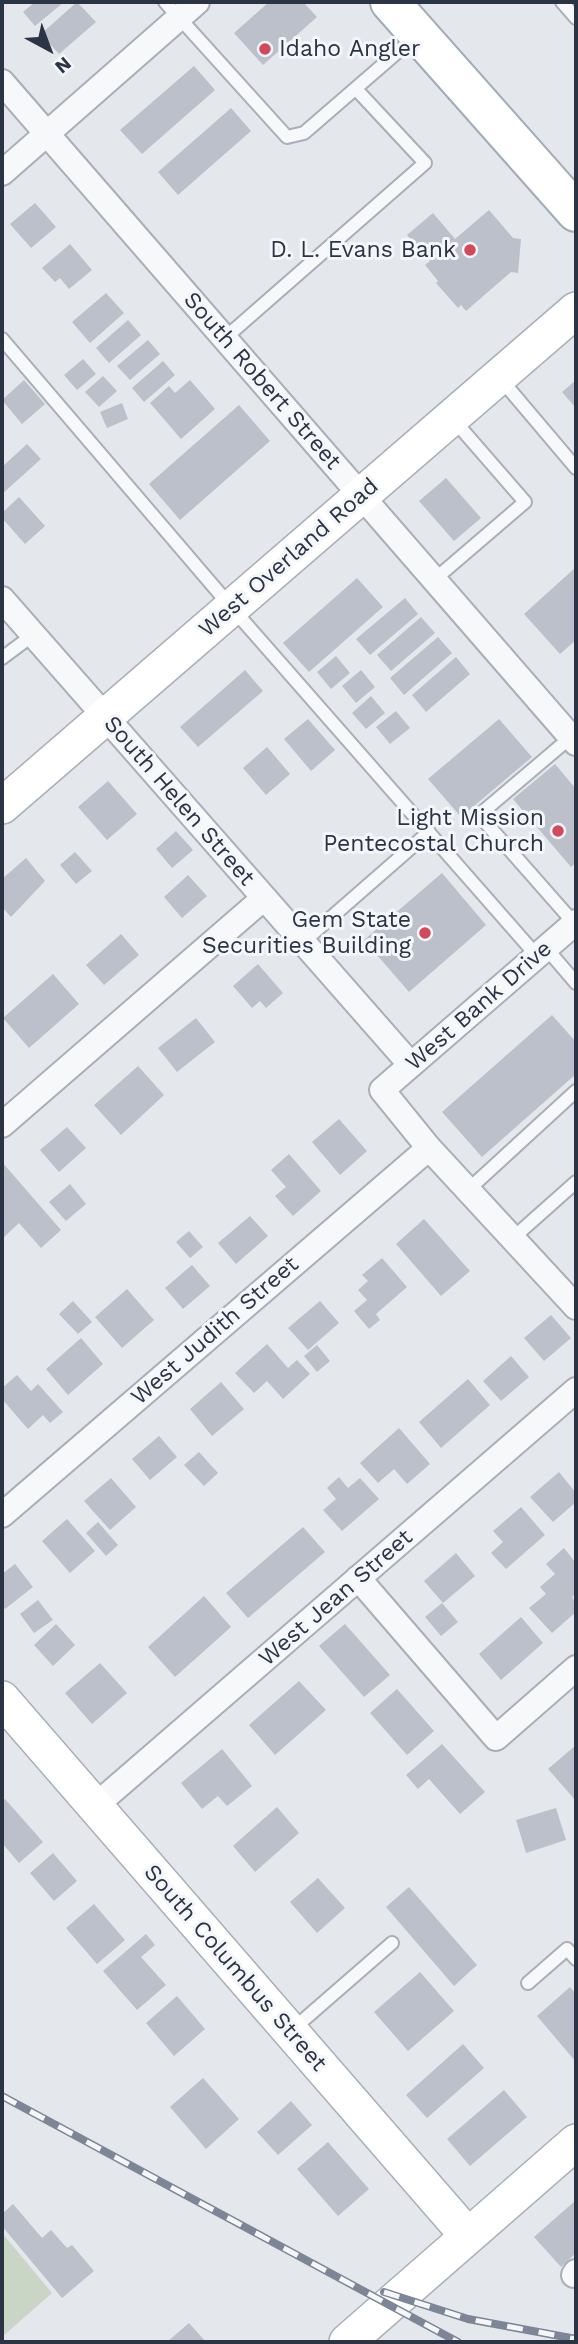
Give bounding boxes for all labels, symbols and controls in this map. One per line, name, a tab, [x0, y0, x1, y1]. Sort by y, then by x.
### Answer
north arrow	[14, 14, 84, 84]
place label: Idaho Angler	[279, 35, 420, 63]
marker: Idaho Angler	[257, 41, 273, 57]
text: N	[50, 52, 76, 79]
place label: D. L. Evans Bank	[270, 236, 456, 264]
marker: D. L. Evans Bank	[462, 242, 478, 258]
street label: South Robert Street	[177, 287, 347, 475]
street label: West Overland Road	[194, 473, 384, 643]
street label: South Helen Street	[98, 710, 260, 892]
place label: Light Mission Pentecostal Church	[323, 804, 544, 858]
marker: Light Mission Pentecostal Church	[550, 823, 566, 839]
place label: Gem State Securities Building	[202, 906, 411, 960]
marker: Gem State Securities Building	[417, 925, 433, 941]
street label: West Bank Drive	[400, 935, 558, 1077]
street label: West Judith Street	[126, 1251, 304, 1411]
street label: West Jean Street	[254, 1524, 418, 1672]
street label: South Columbus Street	[138, 1859, 332, 2077]

